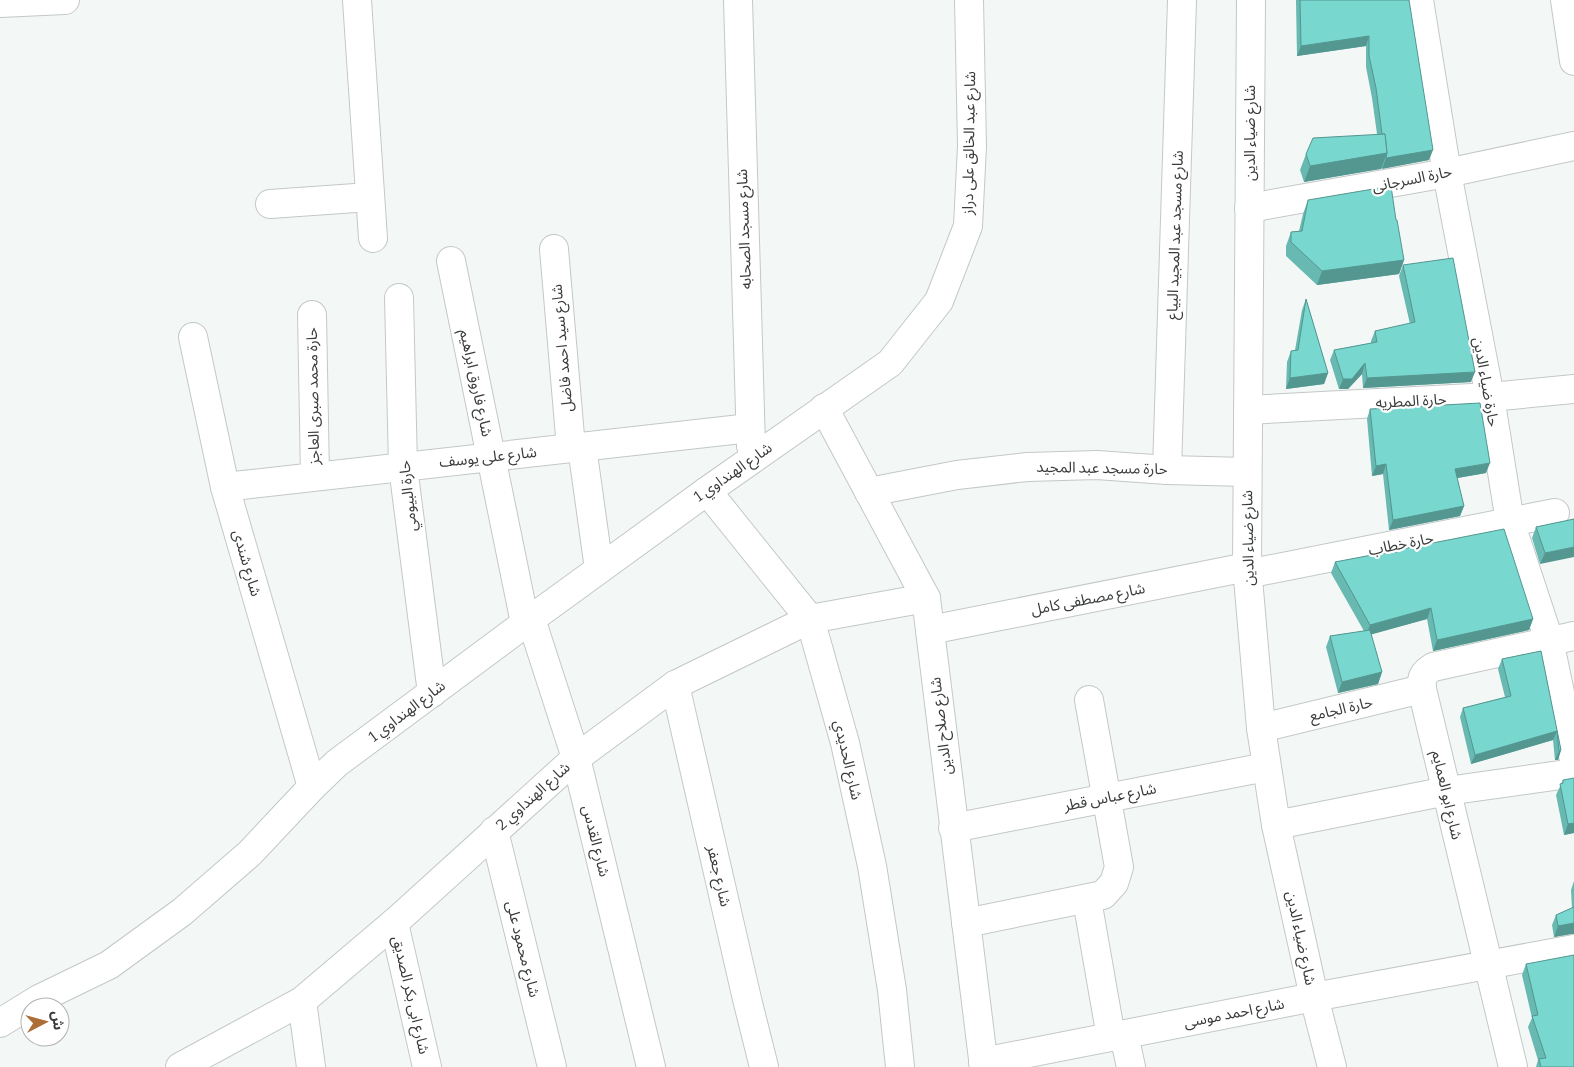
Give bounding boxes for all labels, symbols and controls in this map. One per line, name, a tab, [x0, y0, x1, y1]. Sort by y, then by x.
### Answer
street label: شارع عبد الخالق على دراز	[959, 71, 982, 216]
street label: شارع ضياء الدين	[1241, 85, 1262, 181]
street label: شارع مسجد عبد المجيد البياع	[1163, 150, 1190, 320]
street label: حارة السرجانى	[1371, 162, 1454, 196]
street label: شارع مسجد الصحابه	[733, 168, 758, 289]
street label: شارع سيد احمد فاضل	[547, 283, 580, 413]
street label: حارة محمد صبرى العاجز	[303, 327, 323, 466]
street label: شارع فاروق ابراهيم	[453, 328, 496, 439]
street label: حارة ضياء الدين	[1469, 336, 1503, 428]
street label: حارة المطريه	[1375, 390, 1447, 412]
street label: شارع الهنداوي 1	[690, 438, 777, 508]
street label: شارع على يوسف	[438, 443, 538, 474]
street label: حارة مسجد عبد المجيد	[1036, 458, 1168, 478]
street label: حارة البيومي	[395, 459, 423, 532]
street label: شارع ضياء الدين	[1238, 490, 1261, 586]
street label: شارع شندى	[226, 528, 265, 599]
street label: حارة خطاب	[1367, 529, 1435, 559]
street label: شارع مصطفى كامل	[1029, 579, 1147, 622]
street label: شارع الهنداوي 1	[365, 676, 451, 748]
street label: شارع صلاح الدين	[926, 676, 959, 776]
street label: حارة الجامع	[1308, 693, 1375, 728]
street label: شارع الحديدي	[827, 718, 866, 802]
street label: شارع ابو العمايم	[1425, 749, 1466, 842]
street label: شارع الهنداوي 2	[492, 758, 576, 836]
street label: شارع عباس قطر	[1061, 779, 1159, 818]
street label: شارع القدس	[575, 803, 614, 880]
street label: شارع جعفر	[700, 843, 735, 909]
street label: شارع ضياء الدين	[1279, 889, 1320, 988]
street label: شارع محمود على	[499, 899, 544, 1000]
street label: شارع ابى بكر الصديق	[386, 934, 433, 1057]
street label: شارع احمد موسى	[1182, 994, 1287, 1035]
north arrow	[20, 997, 70, 1047]
text: ش	[48, 1010, 67, 1031]

